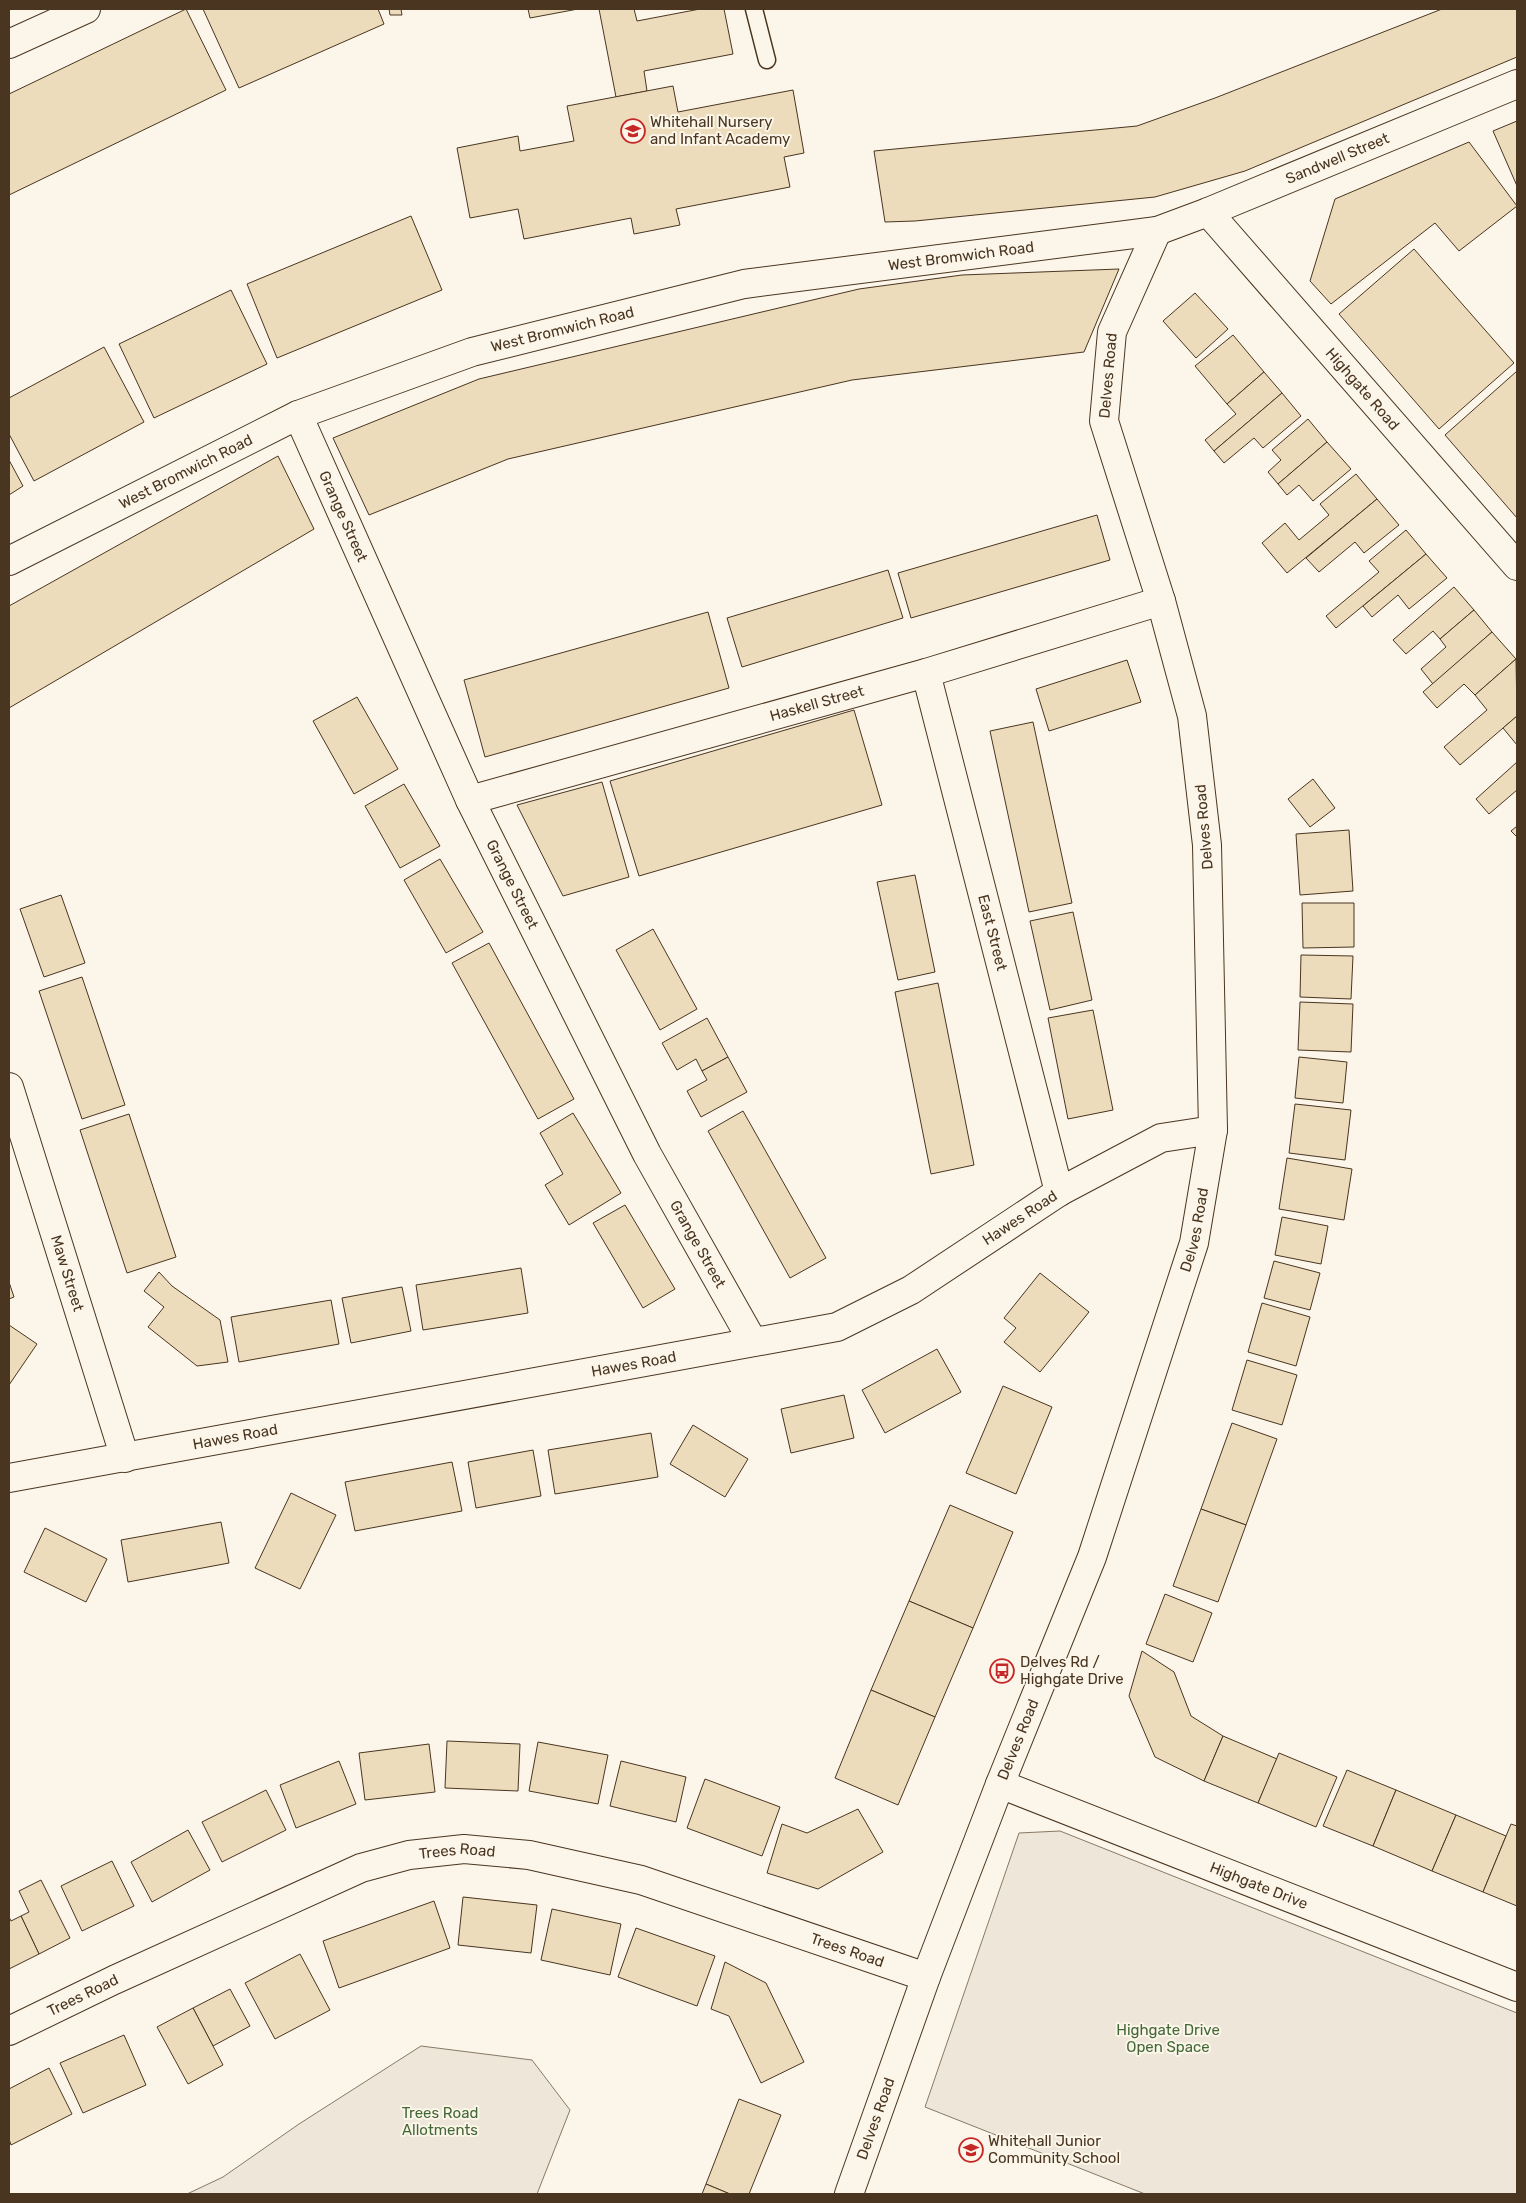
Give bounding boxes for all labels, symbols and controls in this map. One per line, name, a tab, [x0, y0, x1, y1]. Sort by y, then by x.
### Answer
place label: Whitehall Nursery and Infant Academy	[650, 113, 790, 148]
school or university icon: Whitehall Nursery and Infant Academy	[620, 118, 646, 144]
street label: Sandwell Street	[1283, 129, 1392, 188]
street label: West Bromwich Road	[887, 238, 1035, 274]
street label: West Bromwich Road	[489, 303, 636, 356]
street label: Delves Road	[1095, 332, 1121, 419]
street label: Highgate Road	[1322, 344, 1403, 434]
street label: West Bromwich Road	[116, 431, 255, 513]
street label: Grange Street	[315, 468, 371, 565]
street label: Haskell Street	[768, 682, 866, 725]
street label: Delves Road	[1191, 784, 1217, 870]
street label: Grange Street	[482, 837, 542, 932]
street label: East Street	[974, 893, 1011, 973]
street label: Delves Road	[1176, 1186, 1212, 1274]
street label: Hawes Road	[979, 1187, 1061, 1249]
street label: Grange Street	[666, 1197, 730, 1291]
street label: Maw Street	[47, 1233, 88, 1314]
street label: Hawes Road	[590, 1347, 678, 1381]
street label: Hawes Road	[191, 1420, 279, 1453]
place label: Delves Rd / Highgate Drive	[1020, 1653, 1124, 1688]
bus stop icon: Delves Rd / Highgate Drive	[989, 1658, 1015, 1684]
street label: Delves Road	[994, 1696, 1042, 1783]
street label: Trees Road	[418, 1840, 496, 1863]
street label: Highgate Drive	[1207, 1858, 1310, 1913]
street label: Trees Road	[808, 1929, 887, 1971]
street label: Trees Road	[44, 1970, 121, 2020]
park label: Highgate Drive Open Space	[1116, 2021, 1220, 2056]
street label: Delves Road	[853, 2075, 899, 2162]
park label: Trees Road Allotments	[402, 2104, 478, 2139]
place label: Whitehall Junior Community School	[988, 2132, 1120, 2167]
school or university icon: Whitehall Junior Community School	[958, 2137, 984, 2163]

